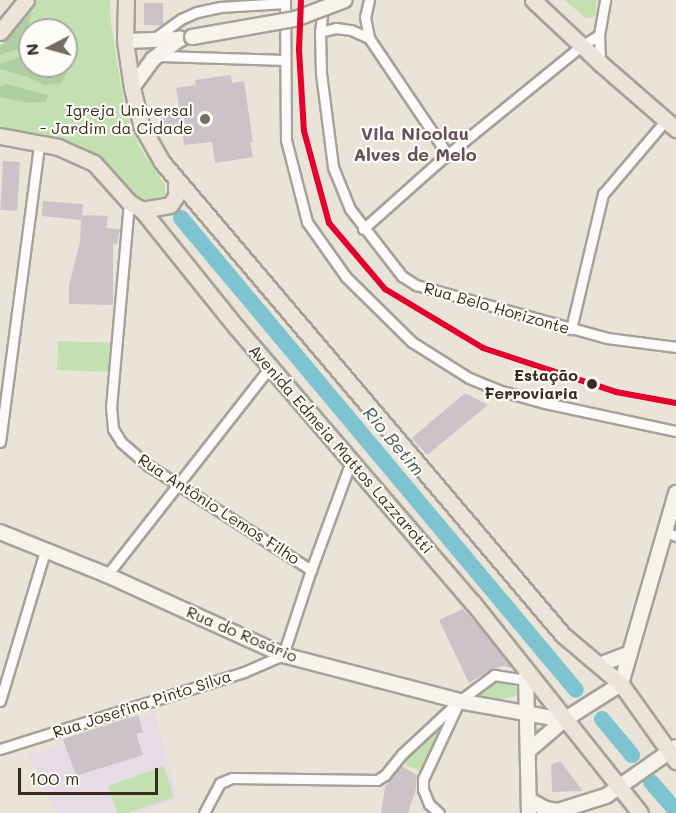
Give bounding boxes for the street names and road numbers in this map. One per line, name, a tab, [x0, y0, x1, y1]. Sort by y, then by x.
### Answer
street label: Rua Belo Horizonte	[422, 278, 572, 338]
street label: Avenida Edmeia Mattos Lazzarotti	[245, 341, 437, 557]
street label: Rua Antônio Lemos Filho	[135, 450, 303, 568]
street label: Rua do Rosário	[184, 602, 300, 666]
street label: Rua Josefina Pinto Silva	[50, 666, 234, 742]

